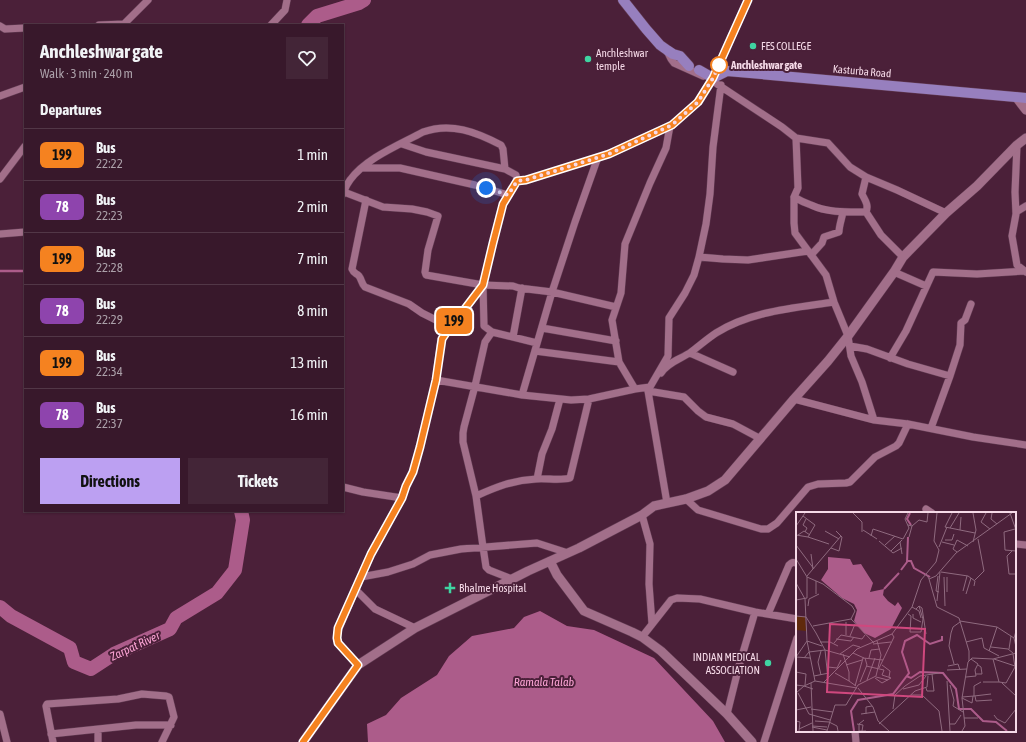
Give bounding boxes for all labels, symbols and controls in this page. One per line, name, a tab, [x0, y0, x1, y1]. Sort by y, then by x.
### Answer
button: heart	[286, 37, 328, 79]
text: Anchleshwar gate	[40, 40, 163, 62]
place label: FES COLLEGE	[761, 40, 811, 52]
marker: FES COLLEGE	[748, 41, 758, 51]
place label: Anchleshwar temple	[596, 47, 649, 72]
marker: Anchleshwar temple	[583, 54, 593, 64]
marker: Anchleshwar gate	[710, 56, 728, 74]
place label: Anchleshwar gate	[730, 59, 802, 71]
street label: Kasturba Road	[832, 62, 892, 80]
text: Walk · 3 min · 240 m	[40, 66, 133, 81]
text: Departures	[40, 101, 102, 118]
text: Bus	[96, 139, 116, 156]
text: 1 min	[297, 146, 328, 163]
text: 199	[52, 147, 72, 163]
text: 22:22	[96, 156, 123, 171]
your location	[476, 178, 496, 198]
text: Bus	[96, 191, 116, 208]
text: 2 min	[297, 198, 328, 215]
text: 78	[55, 199, 69, 215]
text: 22:23	[96, 208, 123, 223]
text: Bus	[96, 243, 116, 260]
text: 7 min	[297, 250, 328, 267]
text: 199	[52, 251, 72, 267]
text: 22:28	[96, 260, 123, 275]
text: Bus	[96, 295, 116, 312]
text: 8 min	[297, 302, 328, 319]
text: 78	[55, 303, 69, 319]
line badge: 199	[431, 308, 477, 334]
text: 22:29	[96, 312, 123, 327]
text: 199	[444, 313, 464, 329]
text: Bus	[96, 347, 116, 364]
text: 13 min	[290, 354, 328, 371]
text: 199	[52, 355, 72, 371]
text: 22:34	[96, 364, 123, 379]
text: Bus	[96, 399, 116, 416]
text: 16 min	[290, 406, 328, 423]
text: 78	[55, 407, 69, 423]
text: 22:37	[96, 416, 123, 431]
button: Directions	[40, 458, 180, 504]
button: Tickets	[188, 458, 328, 504]
inset map	[796, 512, 1016, 732]
marker: Bhalme Hospital	[444, 582, 456, 594]
place label: Bhalme Hospital	[459, 582, 526, 594]
water label: Zarpat River	[108, 628, 163, 664]
place label: INDIAN MEDICAL ASSOCIATION	[693, 651, 761, 676]
marker: INDIAN MEDICAL ASSOCIATION	[763, 658, 773, 668]
water label: Ramala Talab	[514, 675, 575, 689]

